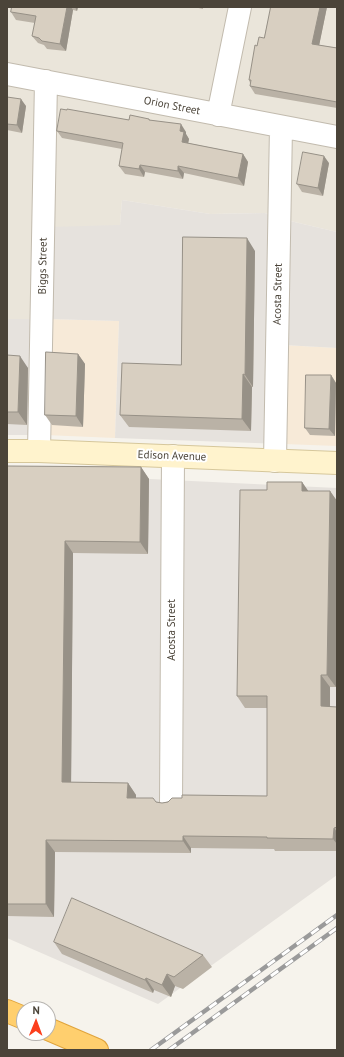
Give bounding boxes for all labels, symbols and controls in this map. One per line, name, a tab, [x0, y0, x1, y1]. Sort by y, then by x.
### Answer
street label: Orion Street	[143, 94, 201, 118]
street label: Biggs Street	[36, 237, 50, 295]
street label: Acosta Street	[271, 263, 285, 325]
street label: Edison Avenue	[137, 448, 207, 464]
street label: Acosta Street	[165, 599, 179, 661]
north arrow	[16, 1001, 56, 1041]
text: N	[32, 1003, 40, 1017]

